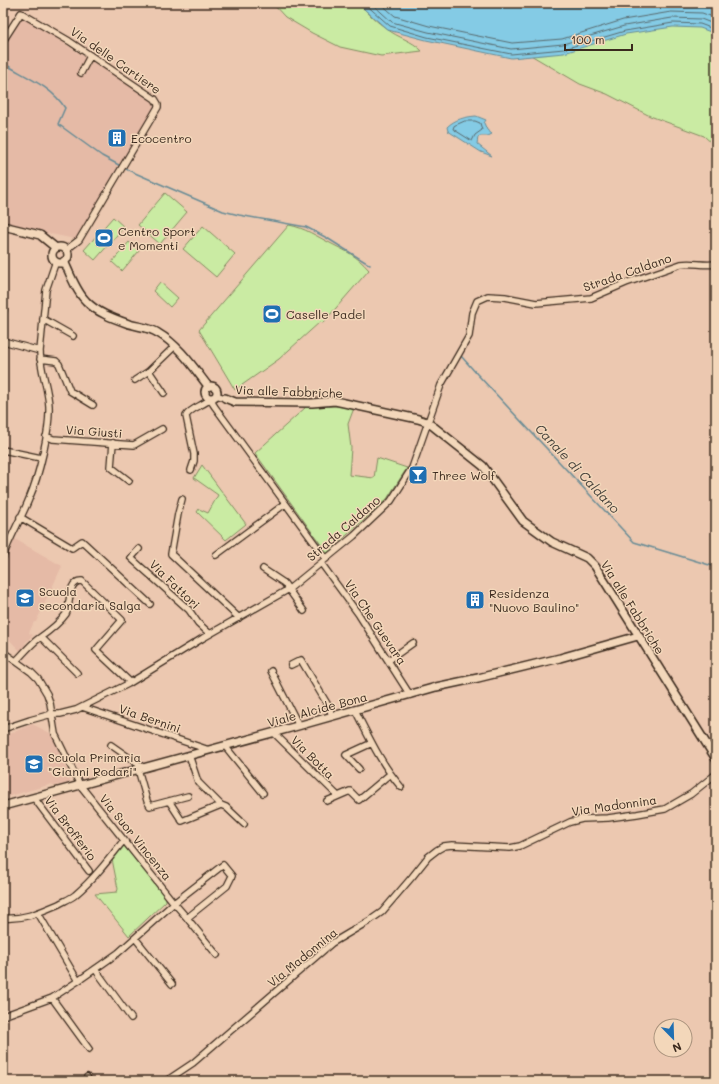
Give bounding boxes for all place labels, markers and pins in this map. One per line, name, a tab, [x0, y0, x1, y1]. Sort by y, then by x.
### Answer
building icon: Ecocentro	[106, 127, 128, 149]
place label: Ecocentro	[131, 130, 192, 146]
place label: Centro Sport e Momenti	[118, 223, 196, 253]
sports icon: Centro Sport e Momenti	[93, 227, 115, 249]
sports icon: Caselle Padel	[261, 303, 283, 325]
place label: Caselle Padel	[286, 306, 365, 322]
bar icon: Three Wolf	[407, 464, 429, 486]
place label: Three Wolf	[432, 467, 496, 483]
place label: Scuola secondaria Salga	[39, 583, 141, 613]
place label: Residenza "Nuovo Baulino"	[489, 585, 579, 615]
school or university icon: Scuola secondaria Salga	[14, 587, 36, 609]
building icon: Residenza "Nuovo Baulino"	[464, 589, 486, 611]
place label: Scuola Primaria "Gianni Rodari"	[48, 749, 141, 779]
school or university icon: Scuola Primaria "Gianni Rodari"	[23, 753, 45, 775]

